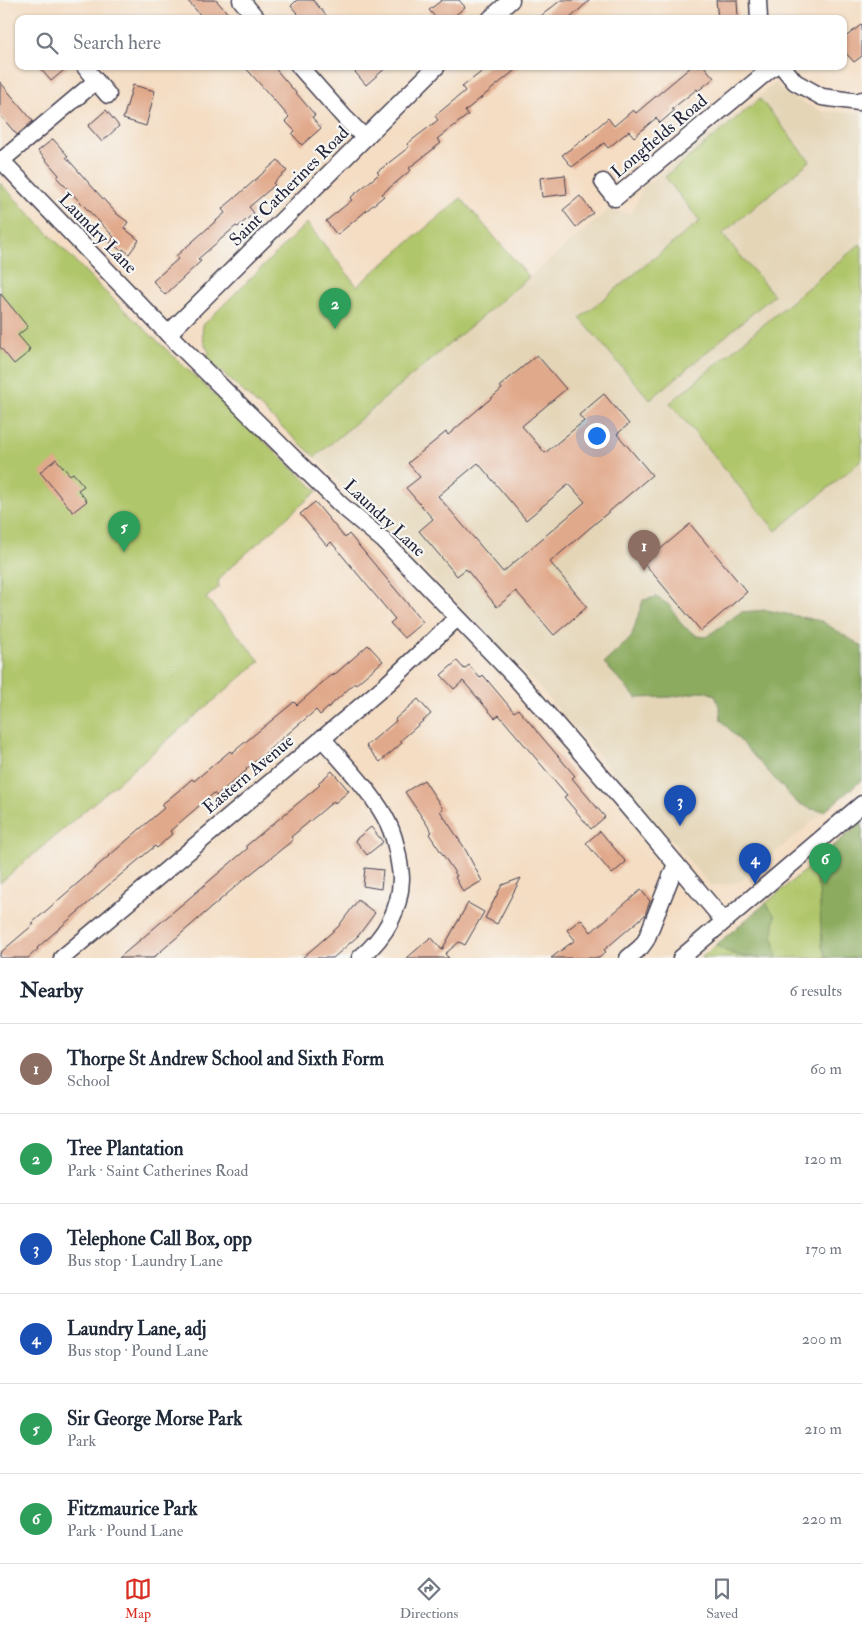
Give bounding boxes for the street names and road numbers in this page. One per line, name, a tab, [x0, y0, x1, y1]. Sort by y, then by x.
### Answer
street label: Longfields Road	[607, 89, 712, 183]
street label: Saint Catherines Road	[225, 121, 354, 251]
street label: Laundry Lane	[53, 188, 142, 279]
street label: Laundry Lane	[339, 475, 431, 562]
street label: Eastern Avenue	[198, 729, 299, 819]

